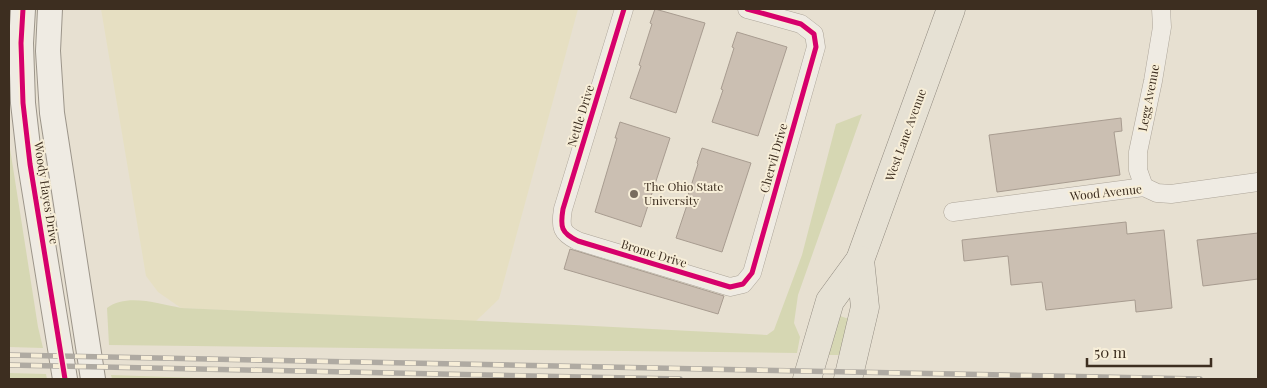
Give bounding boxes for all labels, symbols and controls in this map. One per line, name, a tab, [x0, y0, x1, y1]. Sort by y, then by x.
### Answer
street label: Legg Avenue	[1134, 63, 1162, 133]
street label: Nettle Drive	[563, 83, 597, 149]
street label: West Lane Avenue	[881, 86, 929, 184]
street label: Chervil Drive	[755, 121, 791, 194]
street label: Woody Hayes Drive	[31, 139, 63, 245]
place label: The Ohio State University	[644, 178, 723, 208]
street label: Wood Avenue	[1068, 180, 1143, 204]
marker: The Ohio State University	[628, 188, 640, 200]
street label: Brome Drive	[619, 235, 689, 271]
scale bar	[1087, 336, 1211, 368]
text: 50 m	[1094, 342, 1127, 362]

